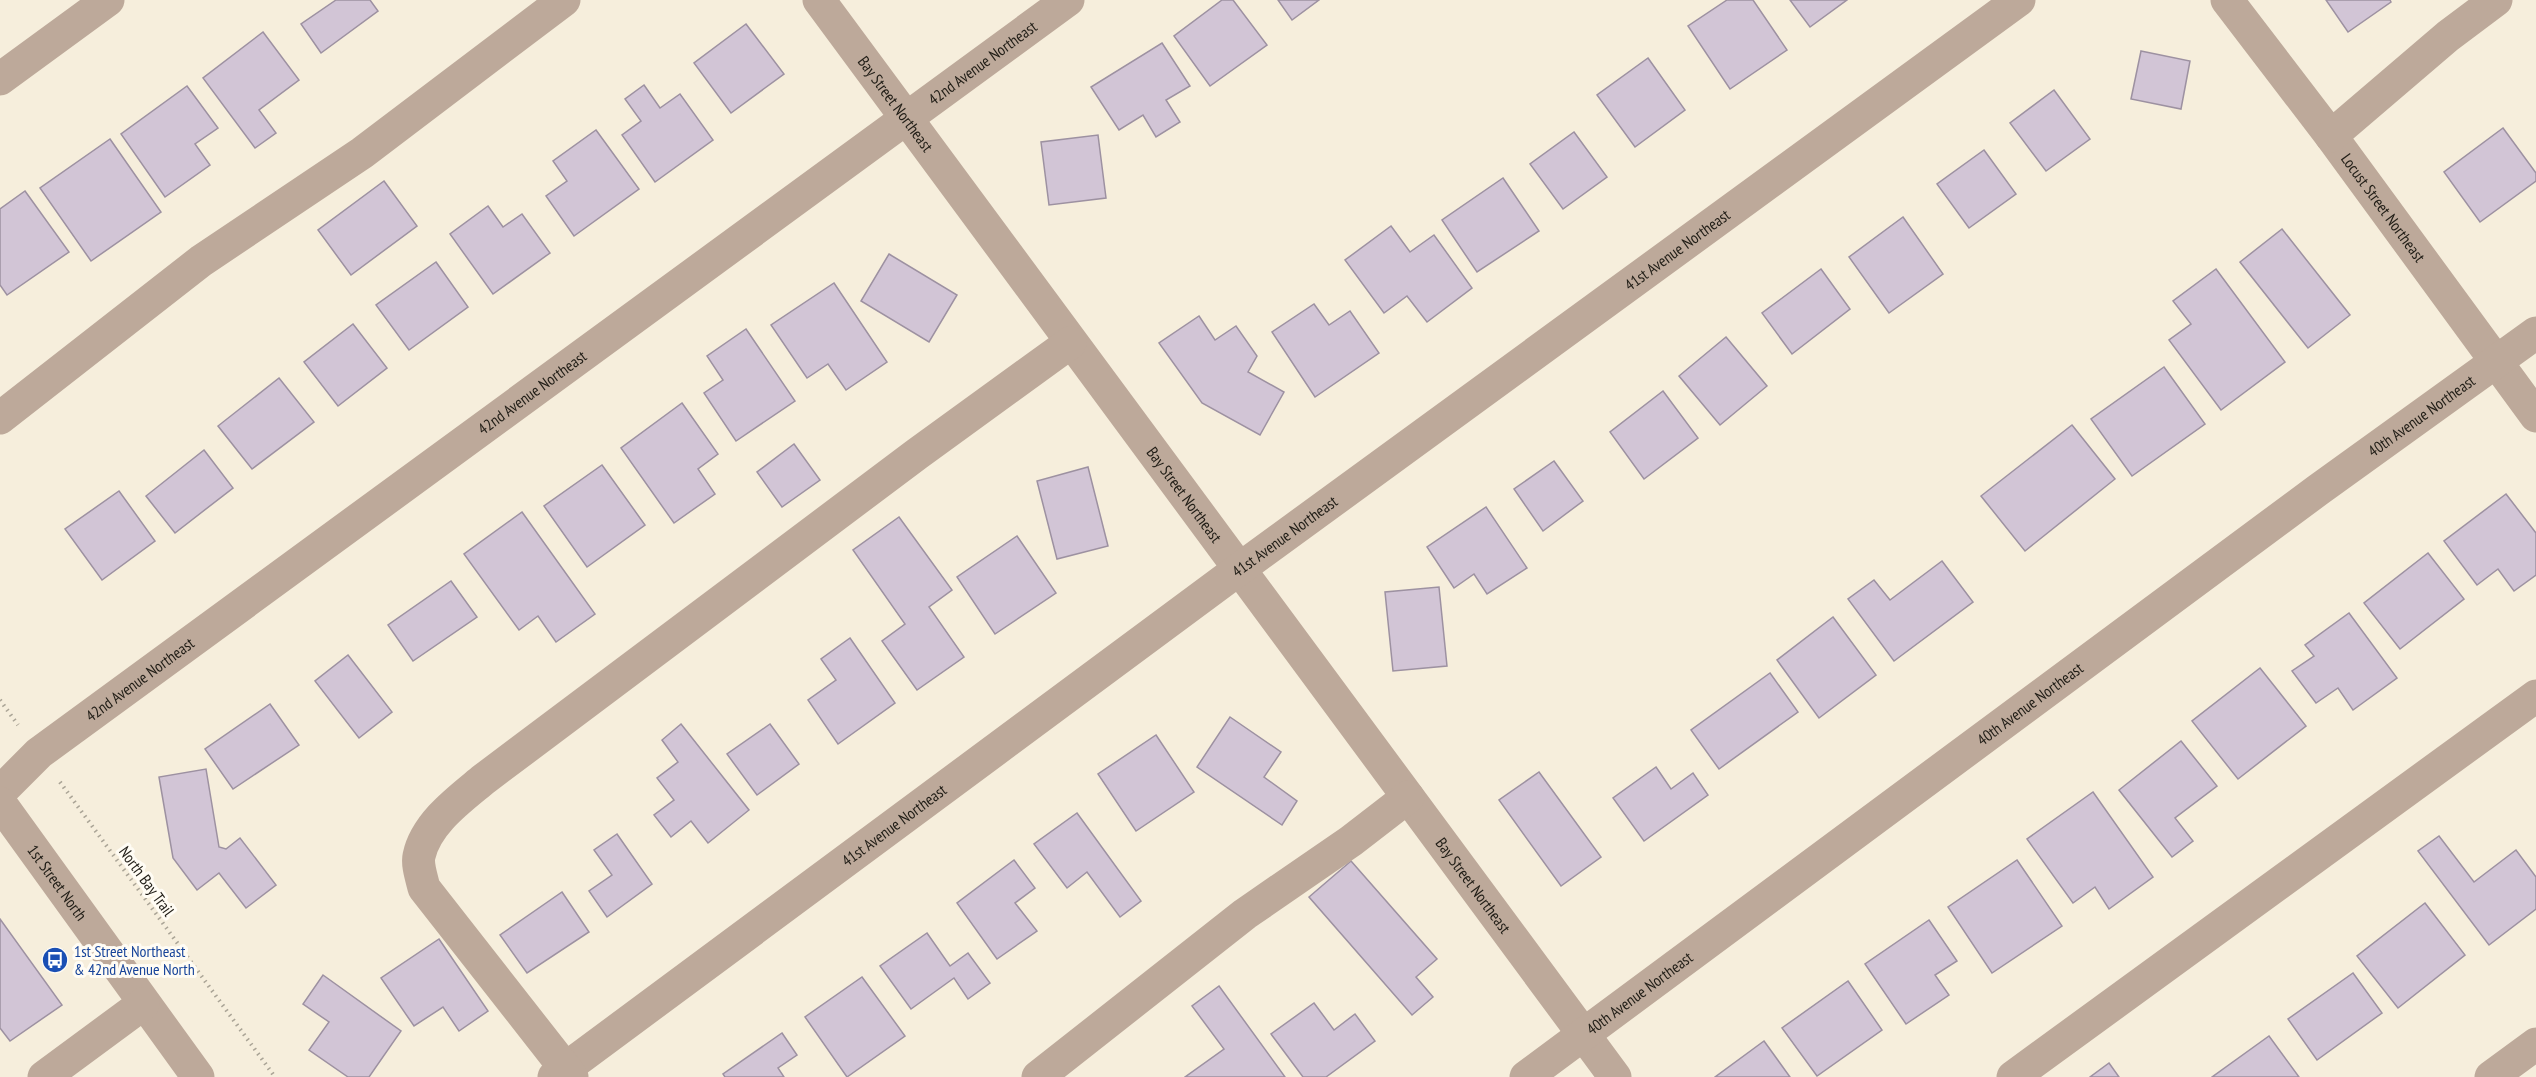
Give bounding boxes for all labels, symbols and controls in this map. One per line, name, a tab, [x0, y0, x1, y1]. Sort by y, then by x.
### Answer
street label: 42nd Avenue Northeast	[924, 16, 1041, 109]
street label: Bay Street Northeast	[854, 52, 938, 156]
street label: Locust Street Northeast	[2337, 149, 2430, 266]
street label: 41st Avenue Northeast	[1620, 204, 1734, 295]
street label: 42nd Avenue Northeast	[474, 346, 591, 439]
street label: 40th Avenue Northeast	[2364, 370, 2479, 461]
street label: Bay Street Northeast	[1143, 443, 1227, 547]
street label: 41st Avenue Northeast	[1228, 491, 1342, 581]
street label: 42nd Avenue Northeast	[81, 633, 199, 726]
street label: 40th Avenue Northeast	[1973, 657, 2087, 750]
street label: 41st Avenue Northeast	[837, 779, 951, 871]
street label: Bay Street Northeast	[1431, 834, 1516, 938]
street label: 1st Street North	[23, 841, 91, 924]
street label: North Bay Trail	[115, 842, 179, 920]
place label: 1st Street Northeast & 42nd Avenue North	[74, 941, 195, 979]
bus stop icon: 1st Street Northeast & 42nd Avenue North	[40, 945, 70, 975]
street label: 40th Avenue Northeast	[1582, 947, 1697, 1039]

